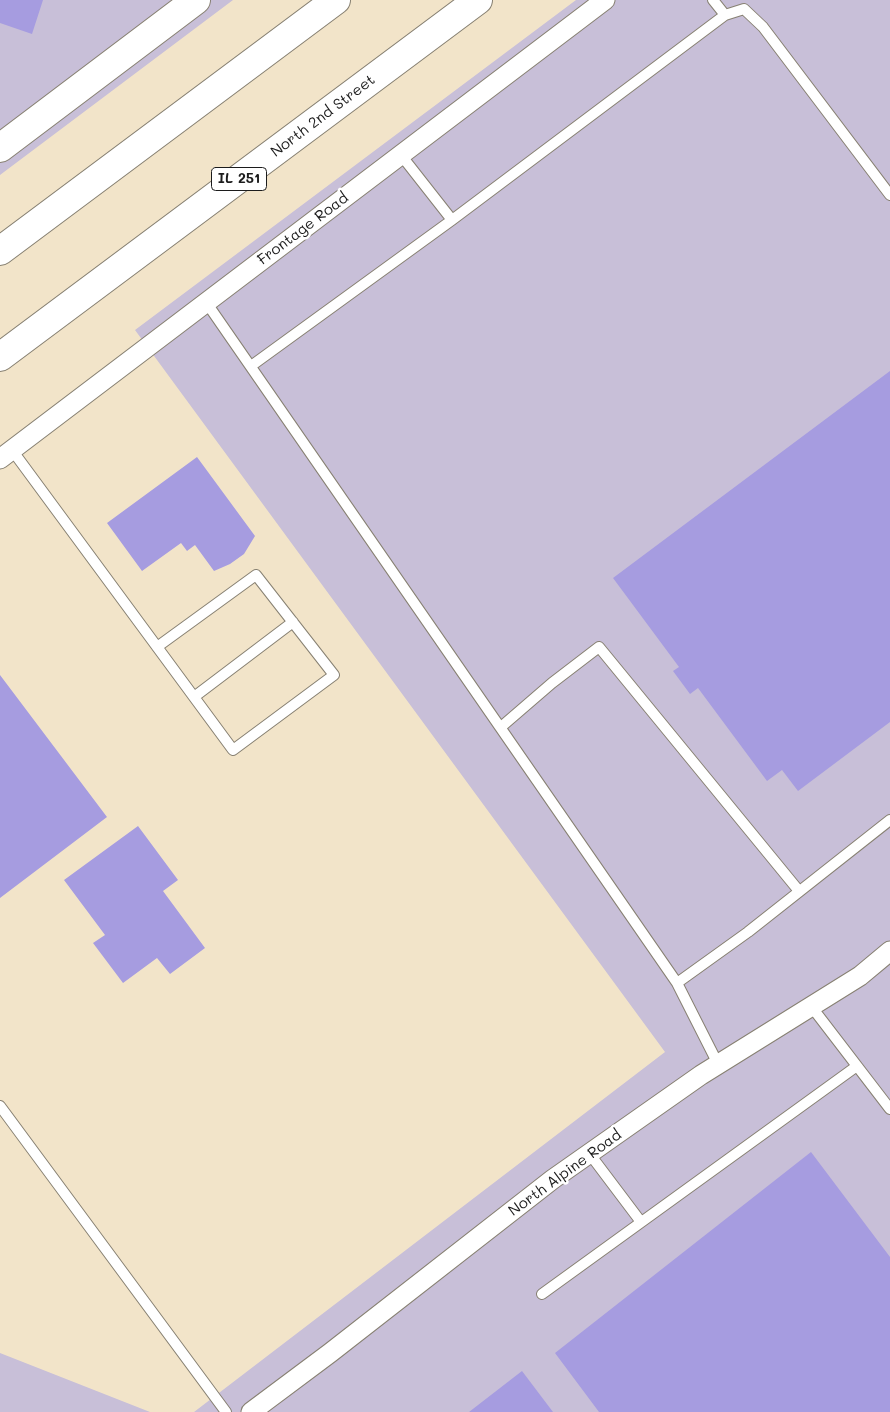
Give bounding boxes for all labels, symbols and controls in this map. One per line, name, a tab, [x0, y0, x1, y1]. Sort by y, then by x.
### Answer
street label: North 2nd Street	[267, 71, 379, 161]
road number: IL 251	[212, 168, 266, 190]
street label: Frontage Road	[254, 189, 352, 269]
street label: North Alpine Road	[505, 1126, 625, 1220]

